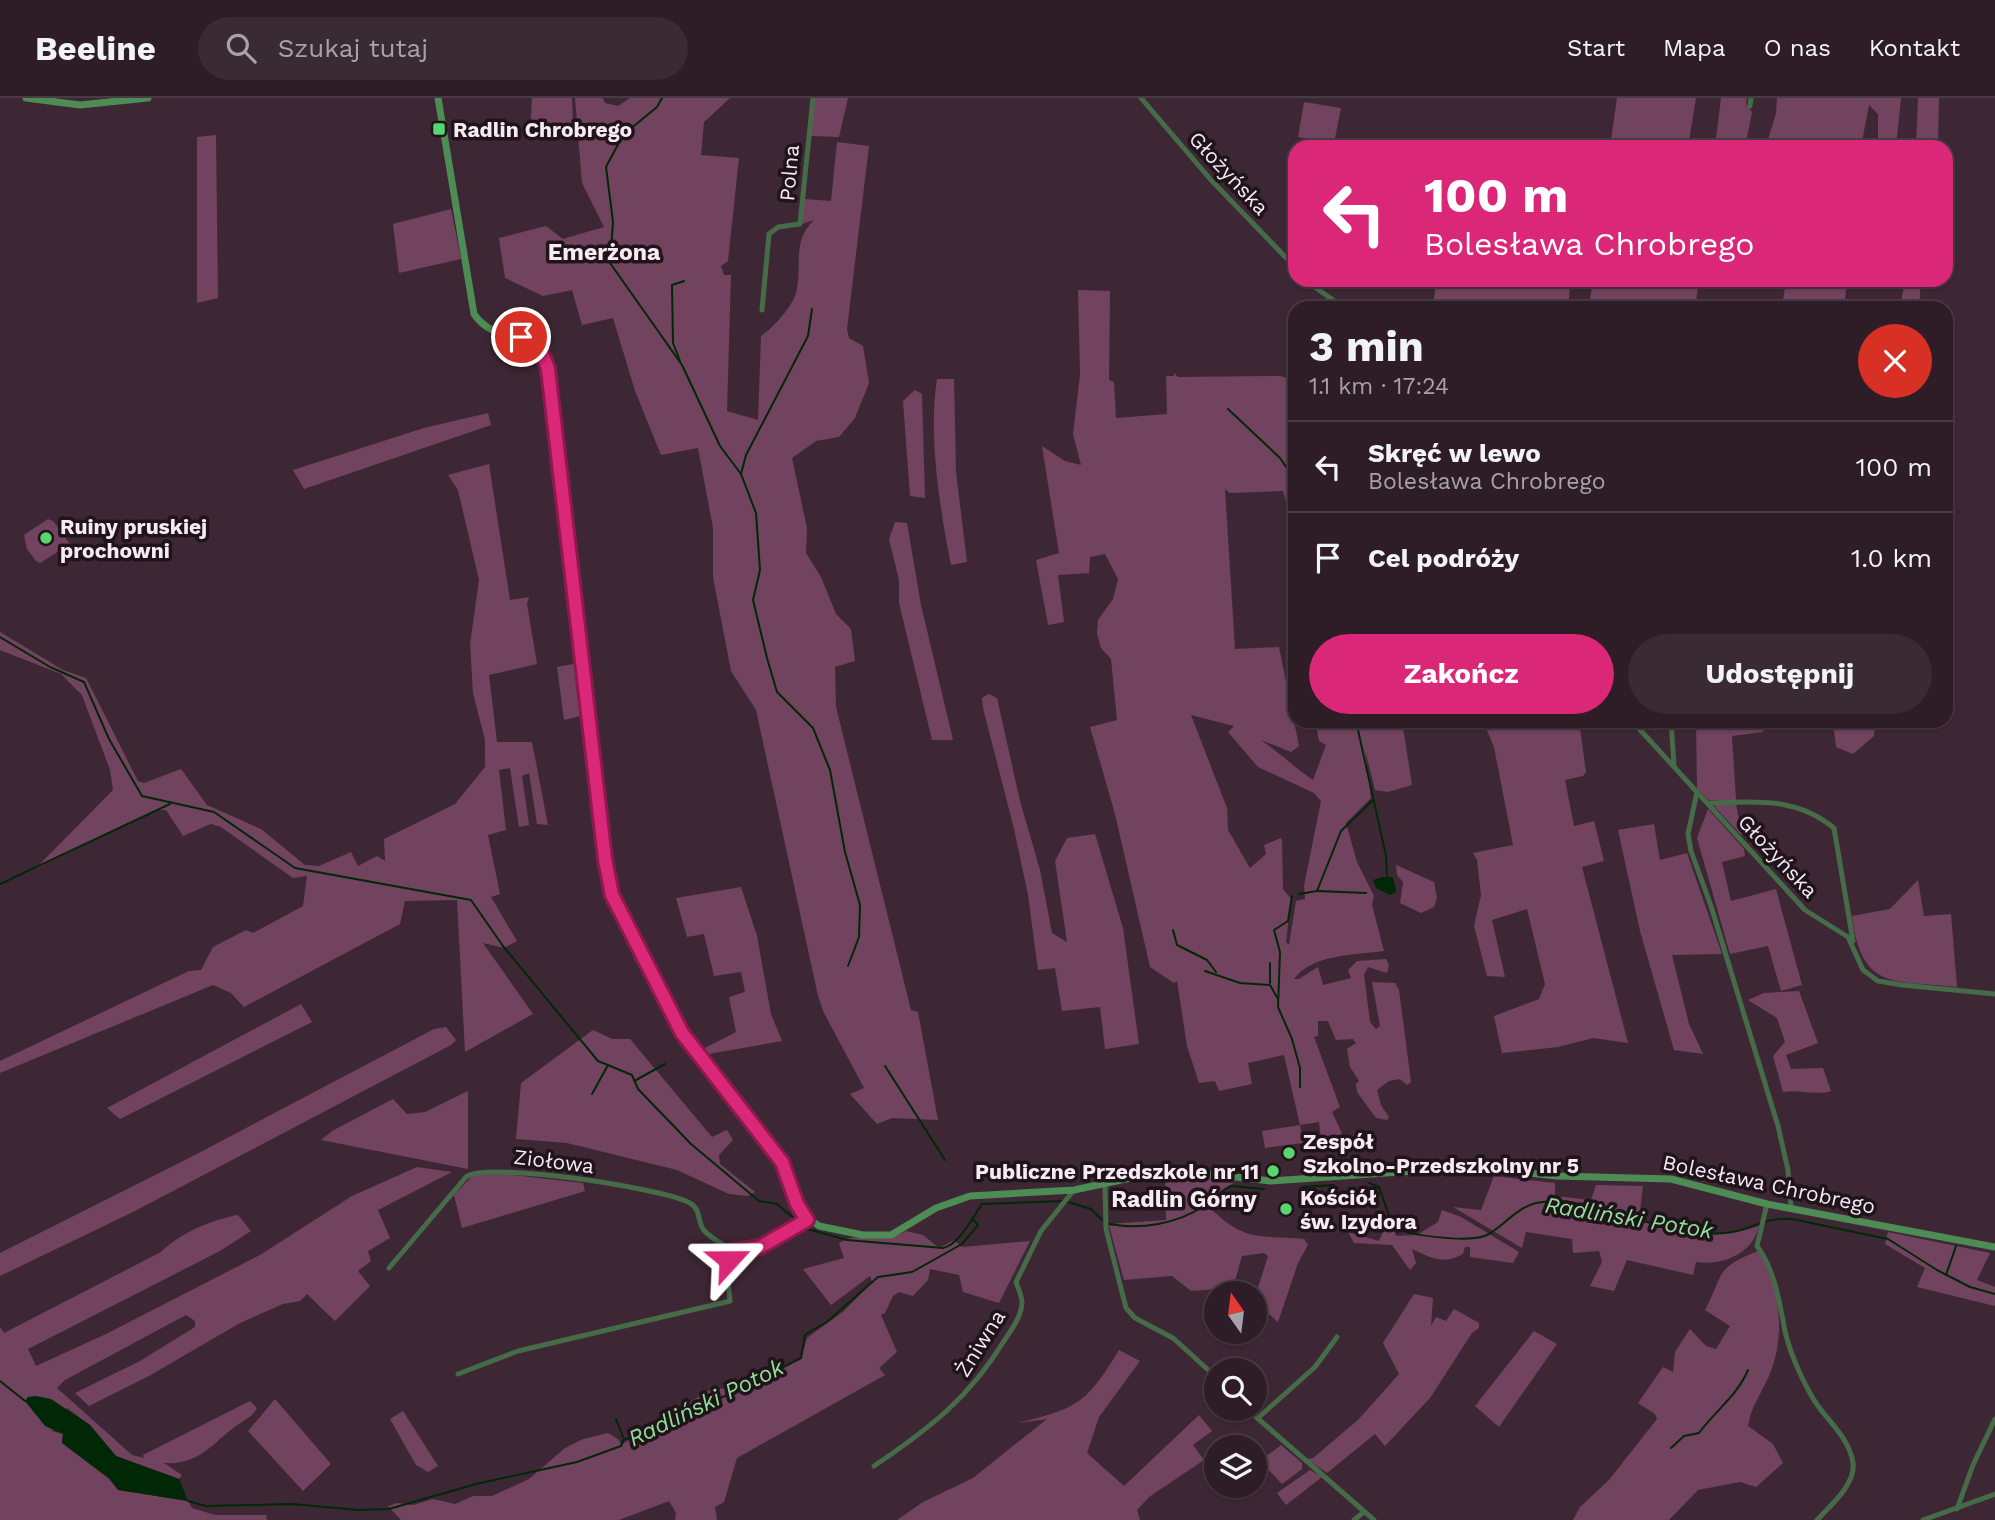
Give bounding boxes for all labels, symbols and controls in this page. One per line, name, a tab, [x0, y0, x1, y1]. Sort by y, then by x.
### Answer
search box	[198, 17, 688, 80]
text: Beeline	[35, 29, 156, 68]
icon: search	[222, 29, 260, 67]
text: Szukaj tutaj	[278, 33, 428, 63]
text: Start	[1567, 34, 1625, 62]
text: Mapa	[1663, 34, 1726, 62]
text: O nas	[1764, 34, 1831, 62]
text: Kontakt	[1869, 34, 1960, 62]
place label: Radlin Chrobrego	[453, 117, 632, 142]
marker: Radlin Chrobrego	[431, 121, 447, 137]
street label: Głożyńska	[1184, 126, 1274, 220]
street label: Polna	[774, 144, 804, 202]
text: 100 m	[1424, 166, 1568, 224]
icon: left	[1309, 168, 1400, 259]
text: Bolesława Chrobrego	[1424, 225, 1754, 263]
district label: Emerżona	[548, 239, 661, 266]
pin	[491, 307, 551, 367]
icon: arrive	[502, 318, 540, 356]
text: 3 min	[1309, 322, 1424, 371]
button: close	[1858, 324, 1932, 398]
text: 1.1 km · 17:24	[1309, 373, 1449, 400]
text: Skręć w lewo	[1368, 438, 1541, 468]
icon: left	[1309, 448, 1347, 486]
text: 100 m	[1856, 452, 1932, 482]
text: Bolesława Chrobrego	[1368, 468, 1605, 495]
place label: Ruiny pruskiej prochowni	[60, 514, 207, 563]
marker: Ruiny pruskiej prochowni	[38, 530, 54, 546]
icon: arrive	[1309, 539, 1347, 577]
text: Cel podróży	[1368, 543, 1519, 573]
text: 1.0 km	[1851, 543, 1932, 573]
button: Zakończ	[1309, 634, 1614, 714]
button: Udostępnij	[1628, 634, 1932, 714]
street label: Głożyńska	[1733, 809, 1823, 903]
place label: Zespół Szkolno-Przedszkolny nr 5	[1303, 1129, 1579, 1178]
street label: Ziołowa	[512, 1144, 596, 1178]
marker: Zespół Szkolno-Przedszkolny nr 5	[1281, 1145, 1297, 1161]
street label: Bolesława Chrobrego	[1660, 1149, 1878, 1219]
place label: Publiczne Przedszkole nr 11	[975, 1159, 1259, 1184]
marker: Publiczne Przedszkole nr 11	[1265, 1163, 1281, 1179]
place label: Kościół św. Izydora	[1300, 1185, 1417, 1234]
district label: Radlin Górny	[1111, 1186, 1257, 1213]
water label: Radliński Potok	[1543, 1191, 1716, 1245]
marker: Kościół św. Izydora	[1278, 1201, 1294, 1217]
position arrow	[692, 1223, 766, 1297]
north arrow	[1204, 1281, 1267, 1344]
map controls	[1204, 1281, 1267, 1498]
street label: Żniwna	[950, 1305, 1010, 1381]
water label: Radliński Potok	[624, 1353, 789, 1452]
button: search	[1204, 1358, 1267, 1421]
button: layers	[1204, 1435, 1267, 1498]

